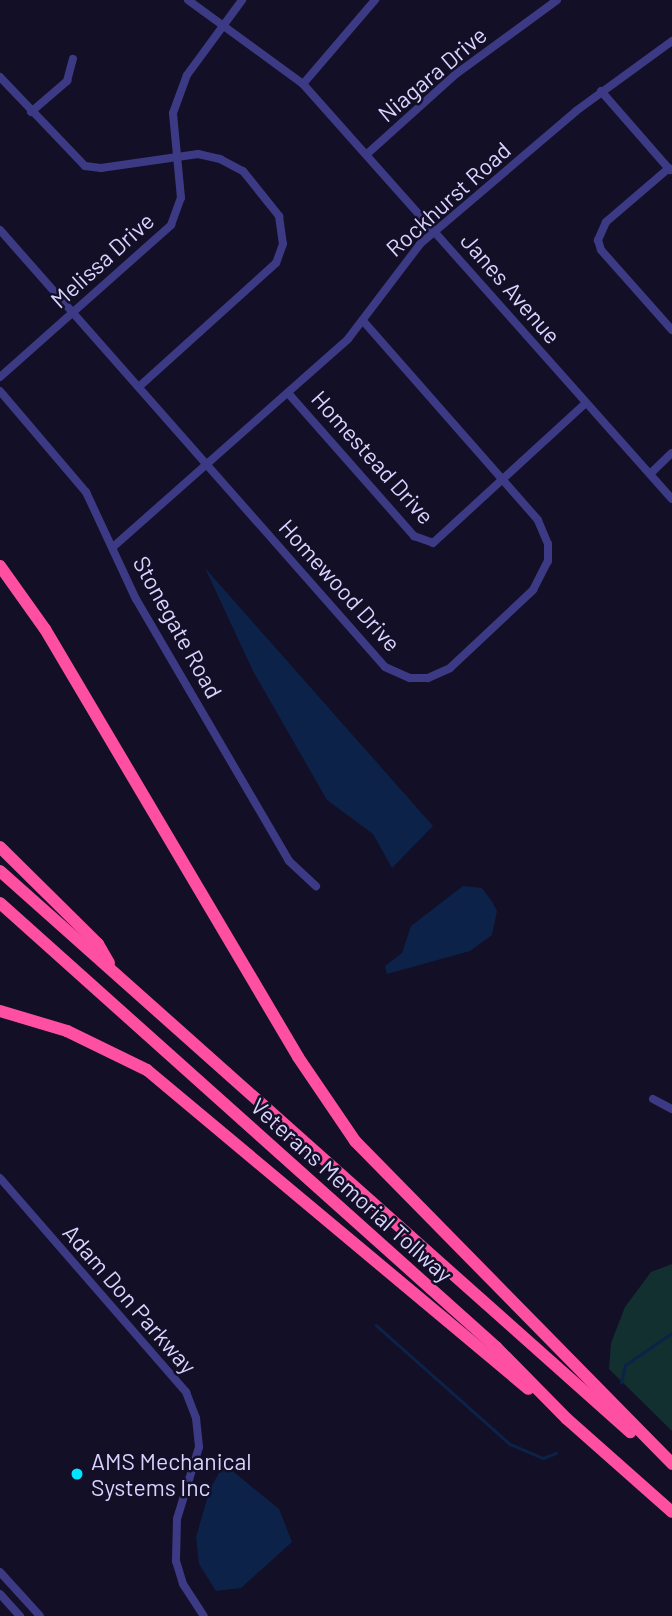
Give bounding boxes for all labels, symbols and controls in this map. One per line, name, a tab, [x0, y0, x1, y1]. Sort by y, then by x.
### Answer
street label: Niagara Drive	[372, 21, 492, 127]
street label: Rockhurst Road	[380, 136, 516, 262]
street label: Melissa Drive	[45, 207, 159, 313]
street label: Janes Avenue	[455, 227, 567, 349]
street label: Homestead Drive	[306, 385, 440, 529]
street label: Homewood Drive	[274, 513, 406, 657]
street label: Stonegate Road	[128, 551, 228, 703]
street label: Veterans Memorial Tollway	[245, 1092, 459, 1288]
street label: Adam Don Parkway	[58, 1219, 202, 1379]
place label: AMS Mechanical Systems Inc	[91, 1447, 252, 1501]
marker: AMS Mechanical Systems Inc	[69, 1466, 85, 1482]

